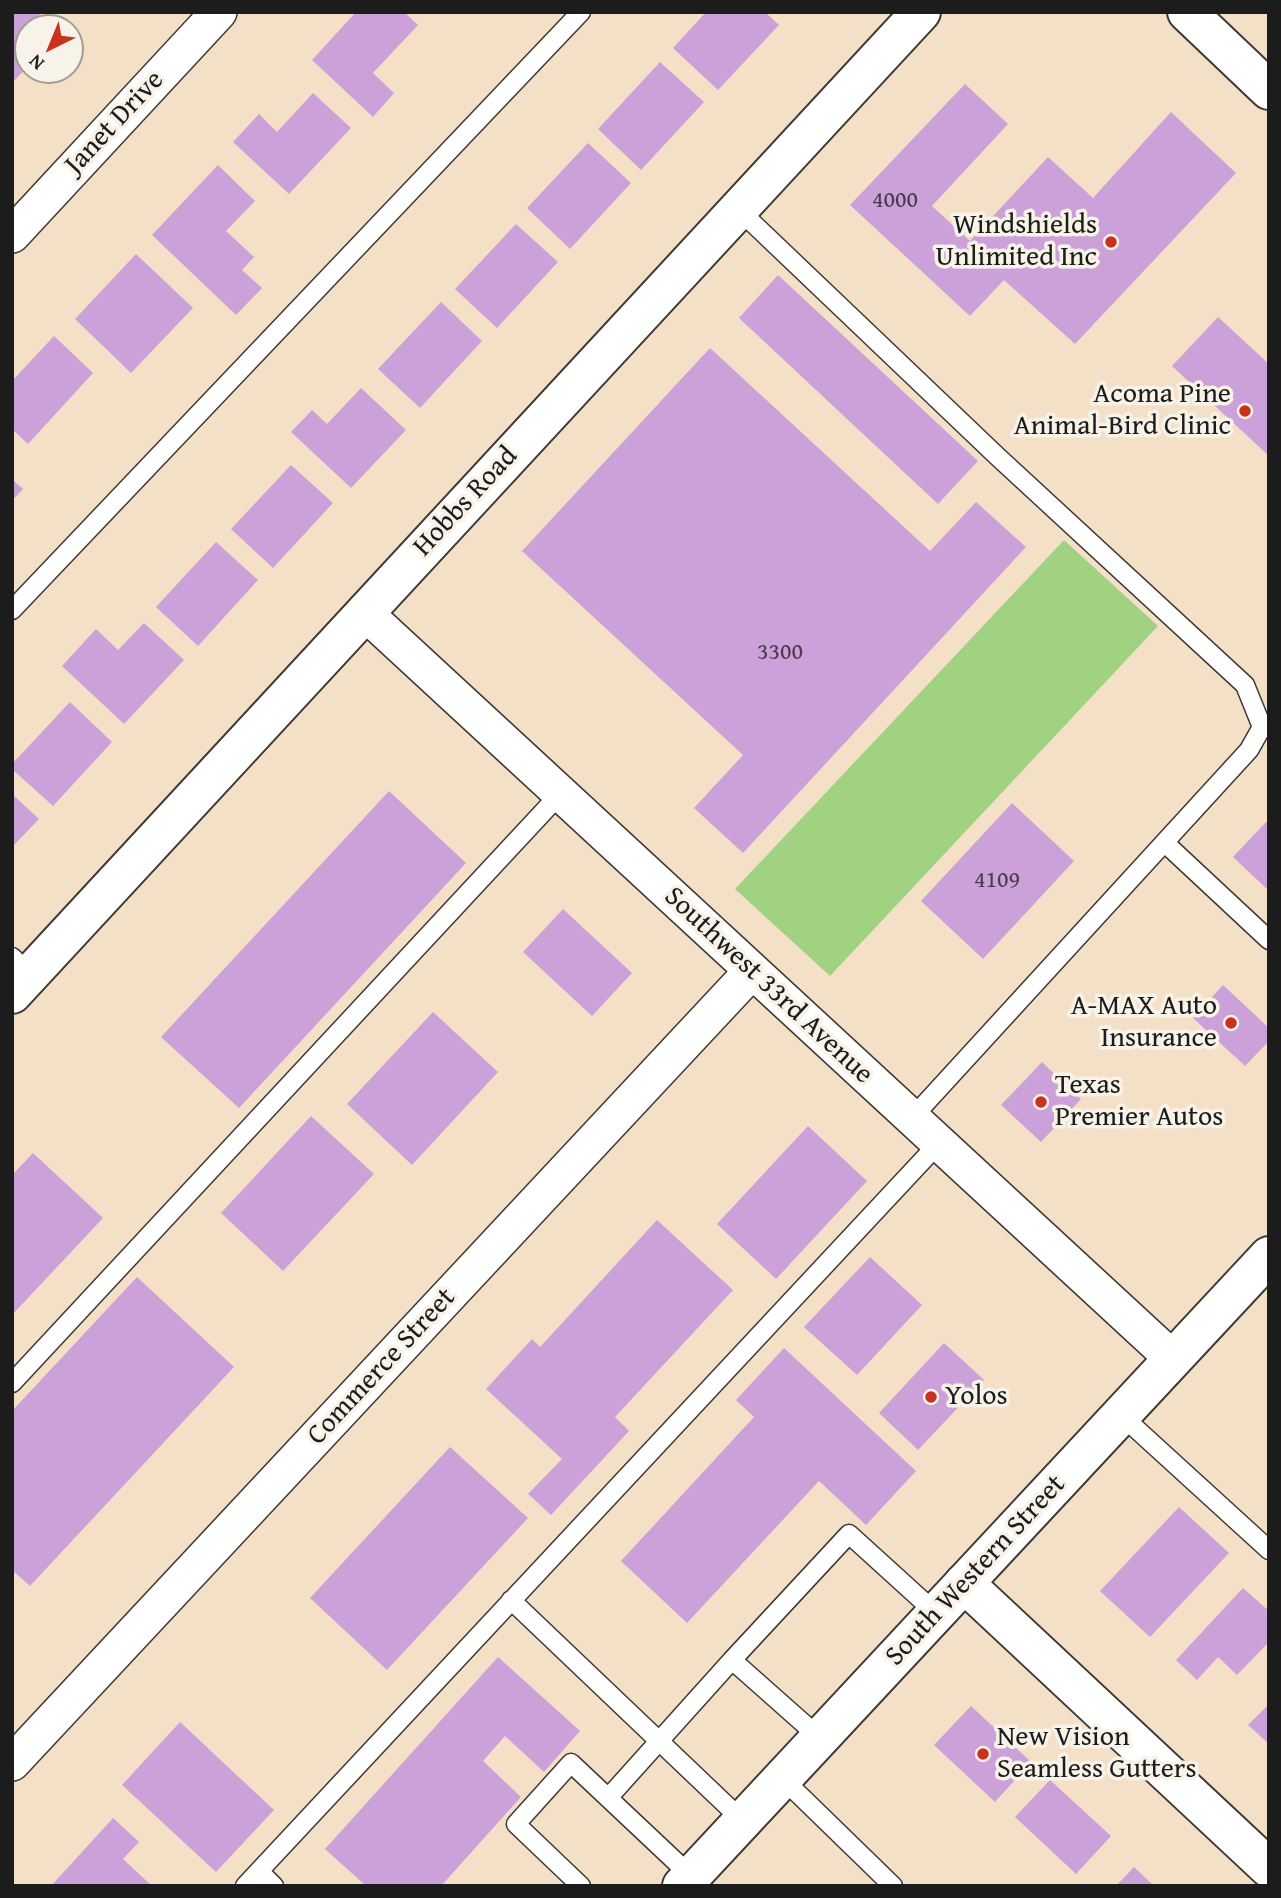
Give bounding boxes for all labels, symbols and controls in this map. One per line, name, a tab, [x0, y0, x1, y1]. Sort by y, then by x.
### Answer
north arrow	[14, 14, 84, 84]
text: N	[22, 48, 50, 77]
street label: Janet Drive	[58, 64, 172, 182]
house number: 4000	[872, 187, 918, 215]
place label: Windshields Unlimited Inc	[935, 209, 1097, 275]
marker: Windshields Unlimited Inc	[1103, 234, 1119, 250]
place label: Acoma Pine Animal-Bird Clinic	[1014, 378, 1231, 444]
marker: Acoma Pine Animal-Bird Clinic	[1237, 403, 1253, 419]
street label: Hobbs Road	[407, 440, 525, 564]
house number: 3300	[757, 639, 803, 667]
house number: 4109	[974, 867, 1020, 895]
street label: Southwest 33rd Avenue	[656, 880, 880, 1092]
place label: A-MAX Auto Insurance	[1071, 990, 1217, 1056]
marker: A-MAX Auto Insurance	[1223, 1015, 1239, 1031]
place label: Texas Premier Autos	[1055, 1069, 1223, 1135]
marker: Texas Premier Autos	[1033, 1094, 1049, 1110]
street label: Commerce Street	[301, 1282, 463, 1452]
place label: Yolos	[945, 1380, 1008, 1414]
marker: Yolos	[923, 1389, 939, 1405]
street label: South Western Street	[879, 1468, 1073, 1674]
place label: New Vision Seamless Gutters	[997, 1721, 1197, 1787]
marker: New Vision Seamless Gutters	[975, 1746, 991, 1762]

